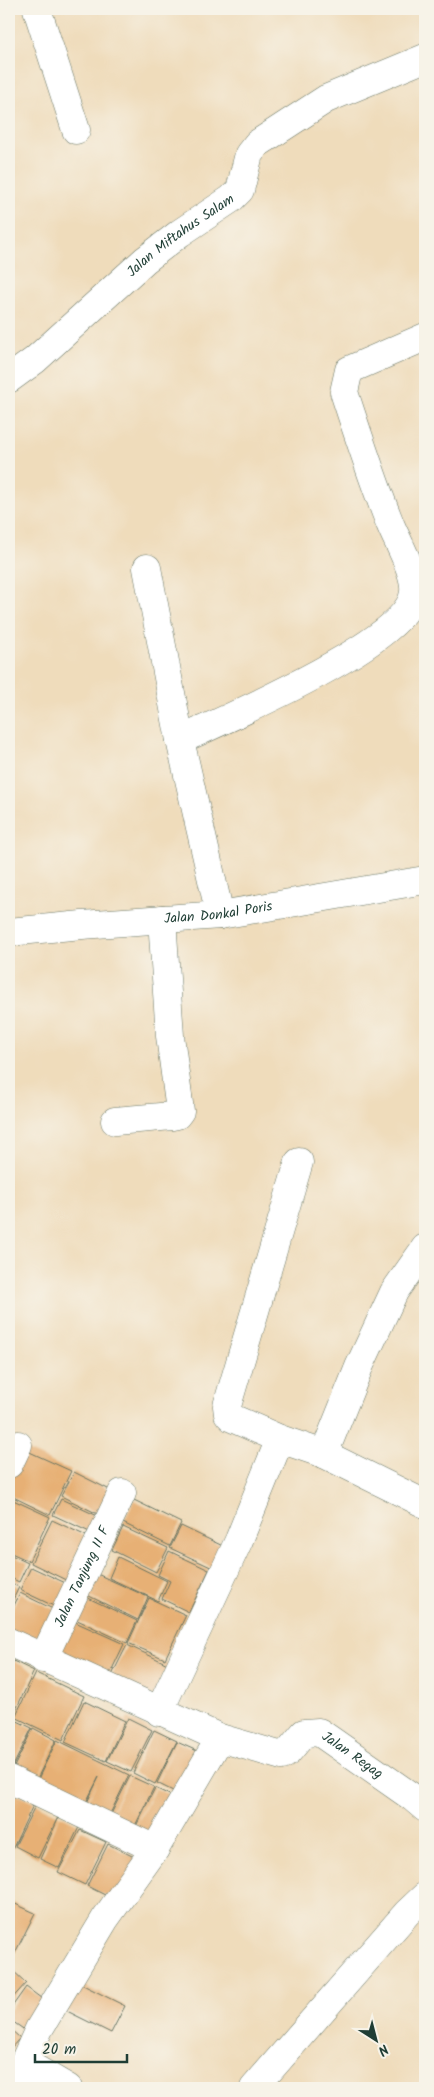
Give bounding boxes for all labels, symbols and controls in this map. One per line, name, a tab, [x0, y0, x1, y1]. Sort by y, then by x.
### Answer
street label: Jalan Miftahus Salam	[122, 189, 239, 282]
street label: Jalan Donkal Poris	[163, 895, 274, 930]
street label: Jalan Tanjung II F	[49, 1521, 116, 1631]
street label: Jalan Regag	[317, 1726, 387, 1784]
north arrow	[352, 2014, 402, 2064]
scale bar	[35, 2032, 128, 2064]
text: 20 m	[42, 2038, 76, 2062]
text: N	[373, 2038, 393, 2061]

